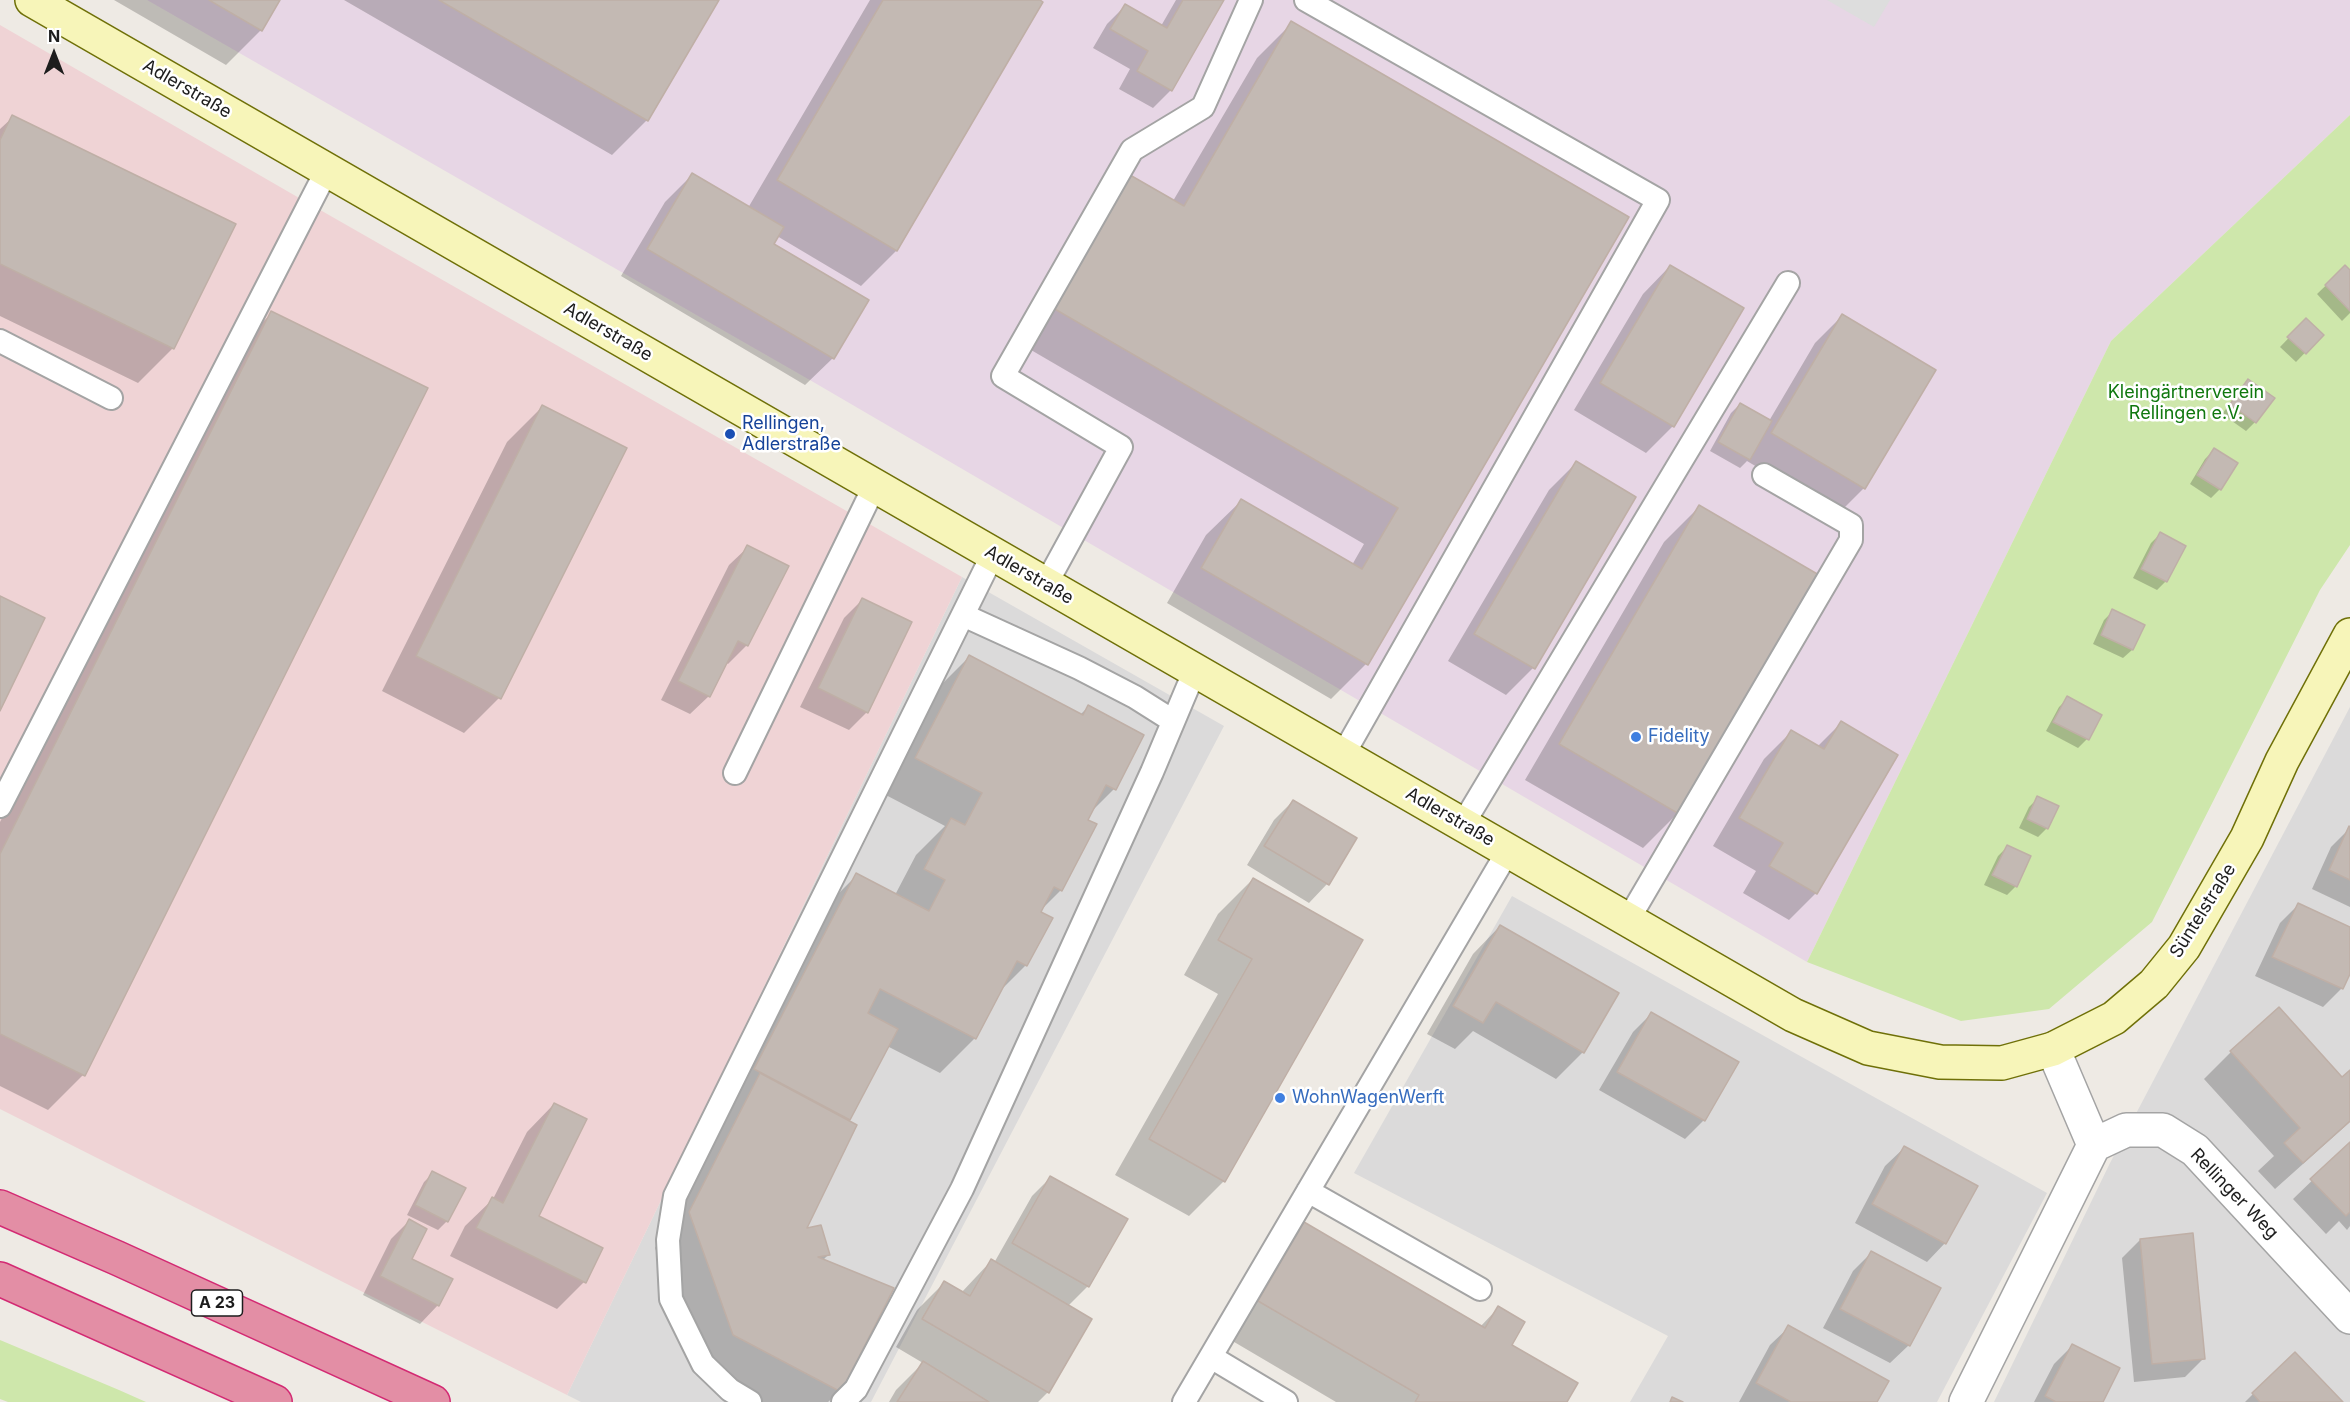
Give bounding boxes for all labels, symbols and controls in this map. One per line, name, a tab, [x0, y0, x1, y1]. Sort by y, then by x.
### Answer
north arrow	[24, 24, 84, 84]
text: N	[48, 26, 60, 46]
street label: Adlerstraße	[139, 55, 235, 123]
street label: Adlerstraße	[560, 298, 656, 366]
park label: Kleingärtnerverein Rellingen e.V.	[2108, 382, 2264, 424]
place label: Rellingen, Adlerstraße	[742, 413, 841, 456]
marker: Rellingen, Adlerstraße	[723, 427, 737, 441]
street label: Adlerstraße	[981, 541, 1077, 609]
place label: Fidelity	[1648, 726, 1710, 748]
marker: Fidelity	[1629, 730, 1643, 744]
street label: Adlerstraße	[1402, 783, 1498, 851]
street label: Süntelstraße	[2165, 860, 2241, 962]
place label: WohnWagenWerft	[1292, 1087, 1444, 1109]
marker: WohnWagenWerft	[1273, 1091, 1287, 1105]
street label: Rellinger Weg	[2186, 1144, 2282, 1244]
road number: A 23	[192, 1290, 242, 1316]

